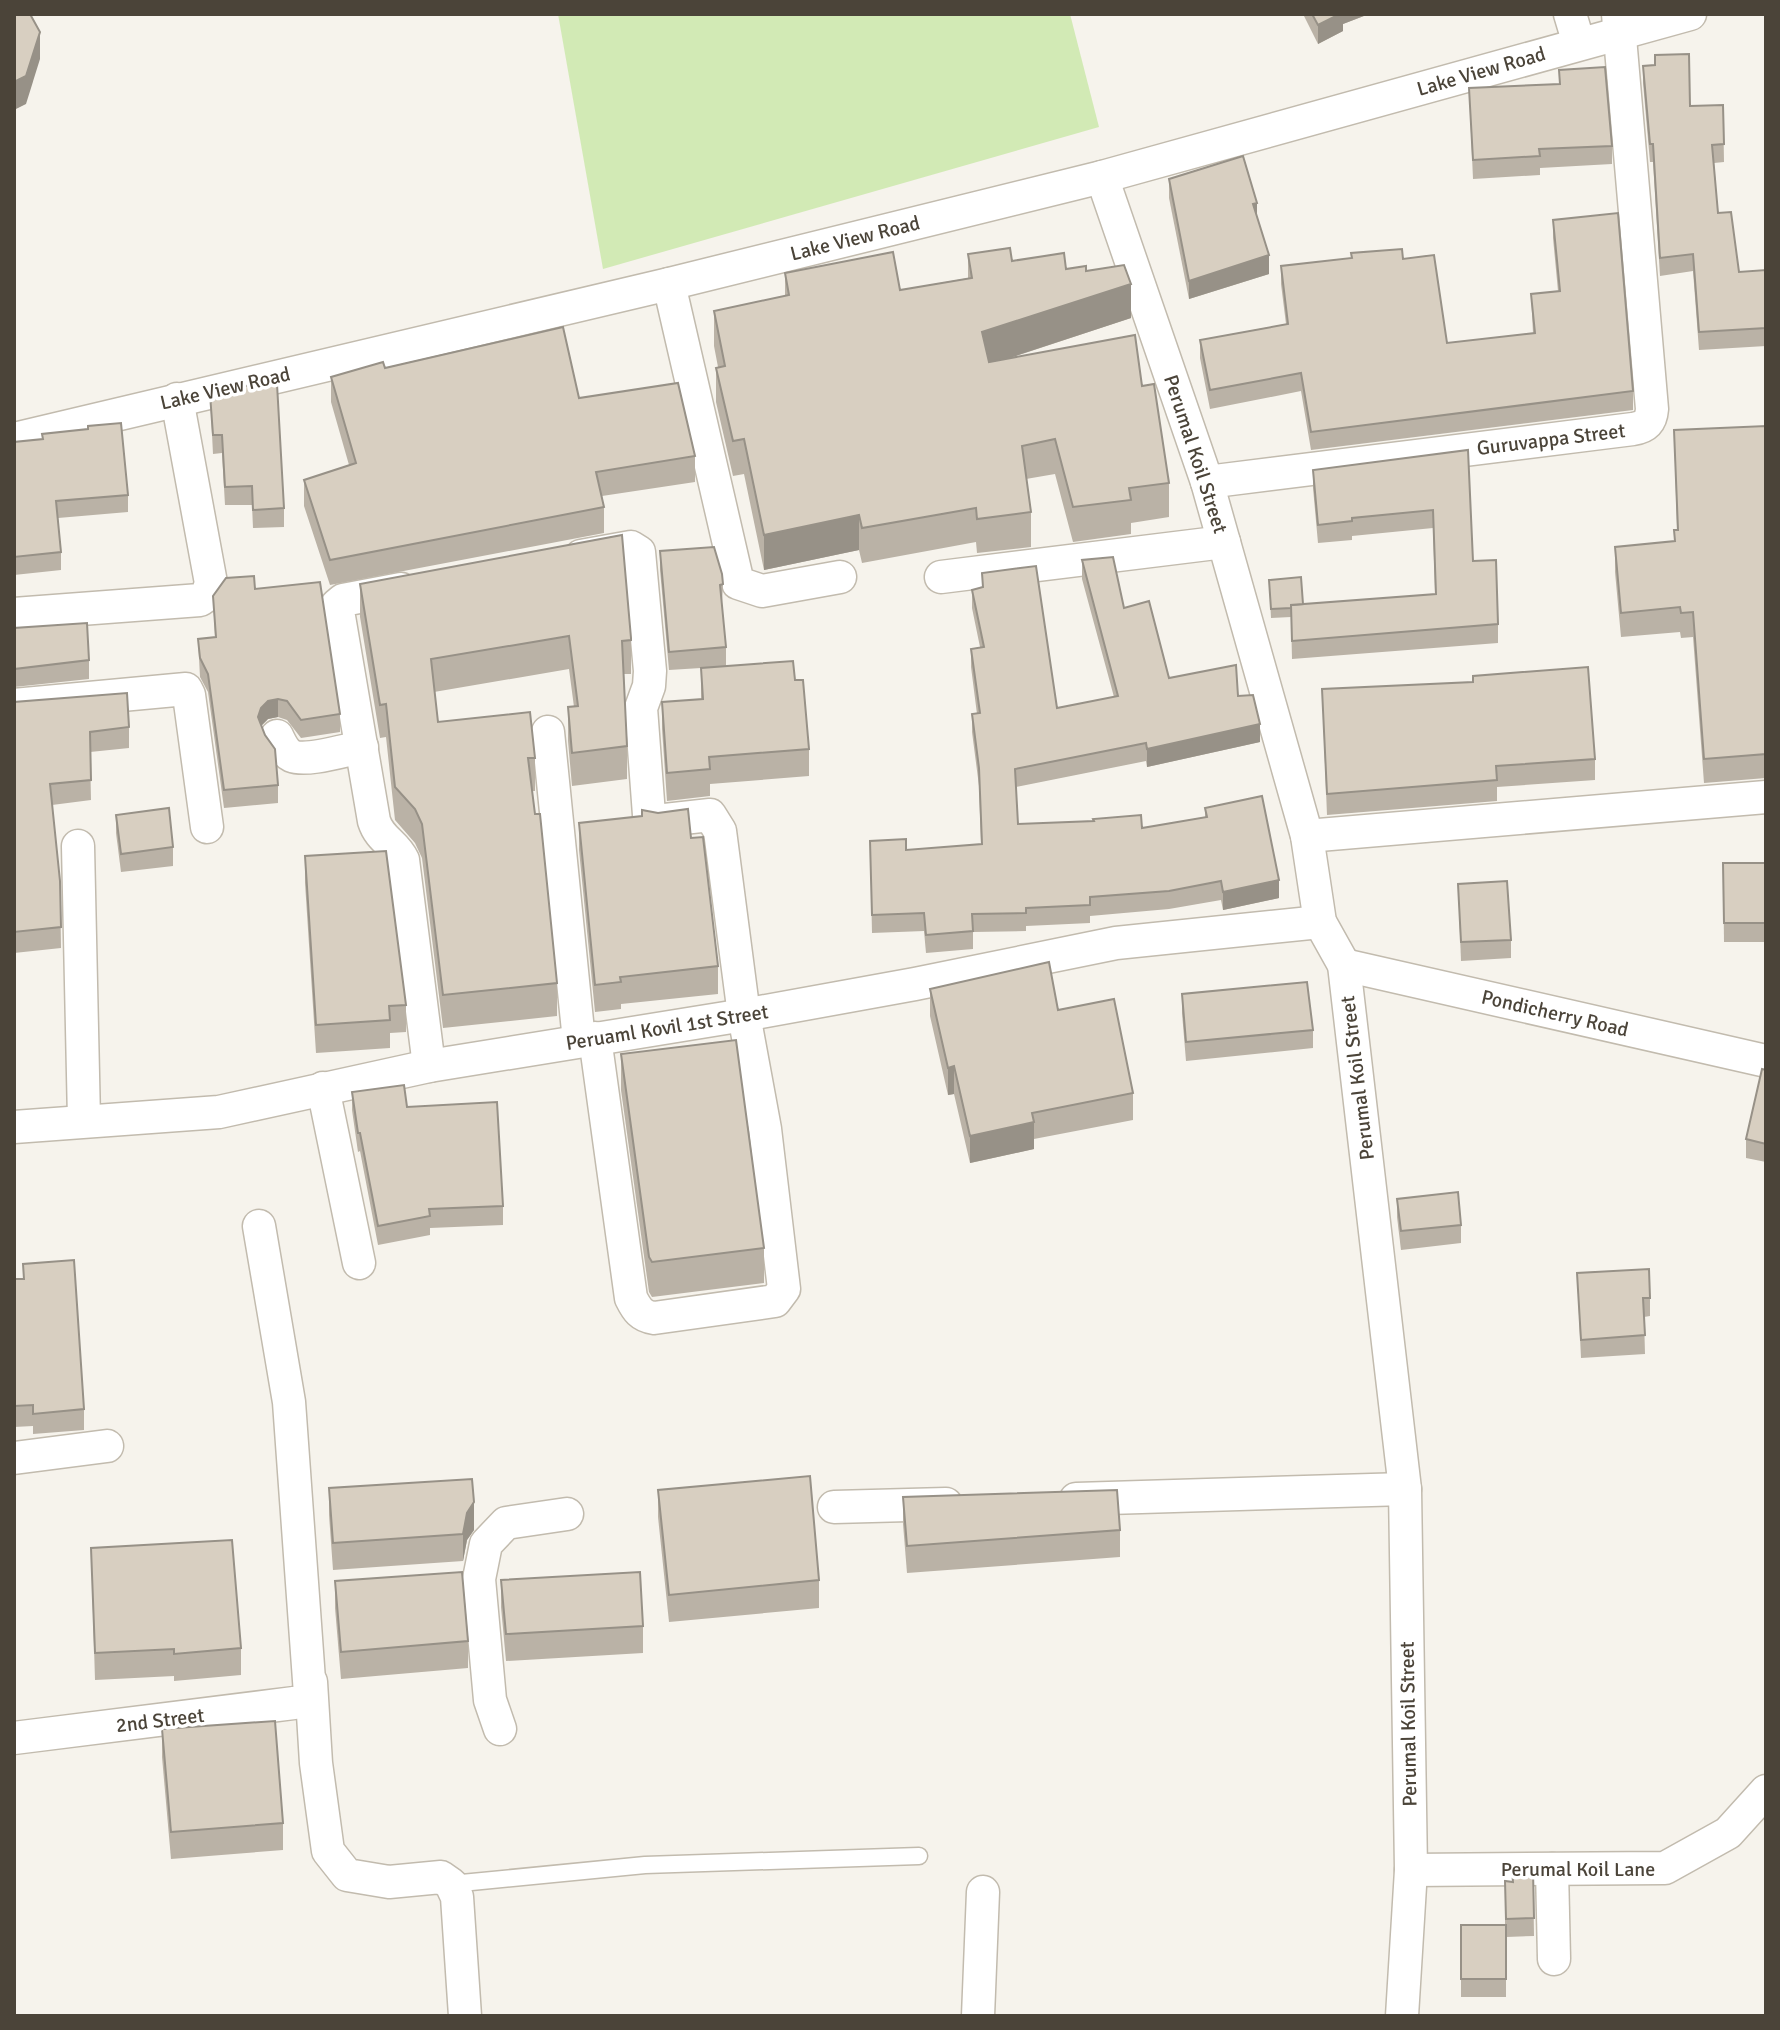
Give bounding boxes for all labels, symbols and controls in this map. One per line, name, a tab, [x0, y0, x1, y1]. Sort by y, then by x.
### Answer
street label: Lake View Road	[1414, 41, 1548, 102]
street label: Lake View Road	[788, 210, 923, 267]
street label: Lake View Road	[158, 361, 293, 416]
street label: Perumal Koil Street	[1158, 372, 1233, 537]
street label: Guruvappa Street	[1476, 418, 1627, 461]
street label: Pondicherry Road	[1479, 984, 1631, 1043]
street label: Perumal Koil Street	[1335, 994, 1380, 1161]
street label: Peruaml Kovil 1st Street	[564, 999, 770, 1056]
street label: Perumal Koil Street	[1395, 1641, 1422, 1807]
street label: 2nd Street	[114, 1703, 206, 1738]
street label: Perumal Koil Lane	[1501, 1857, 1655, 1882]

